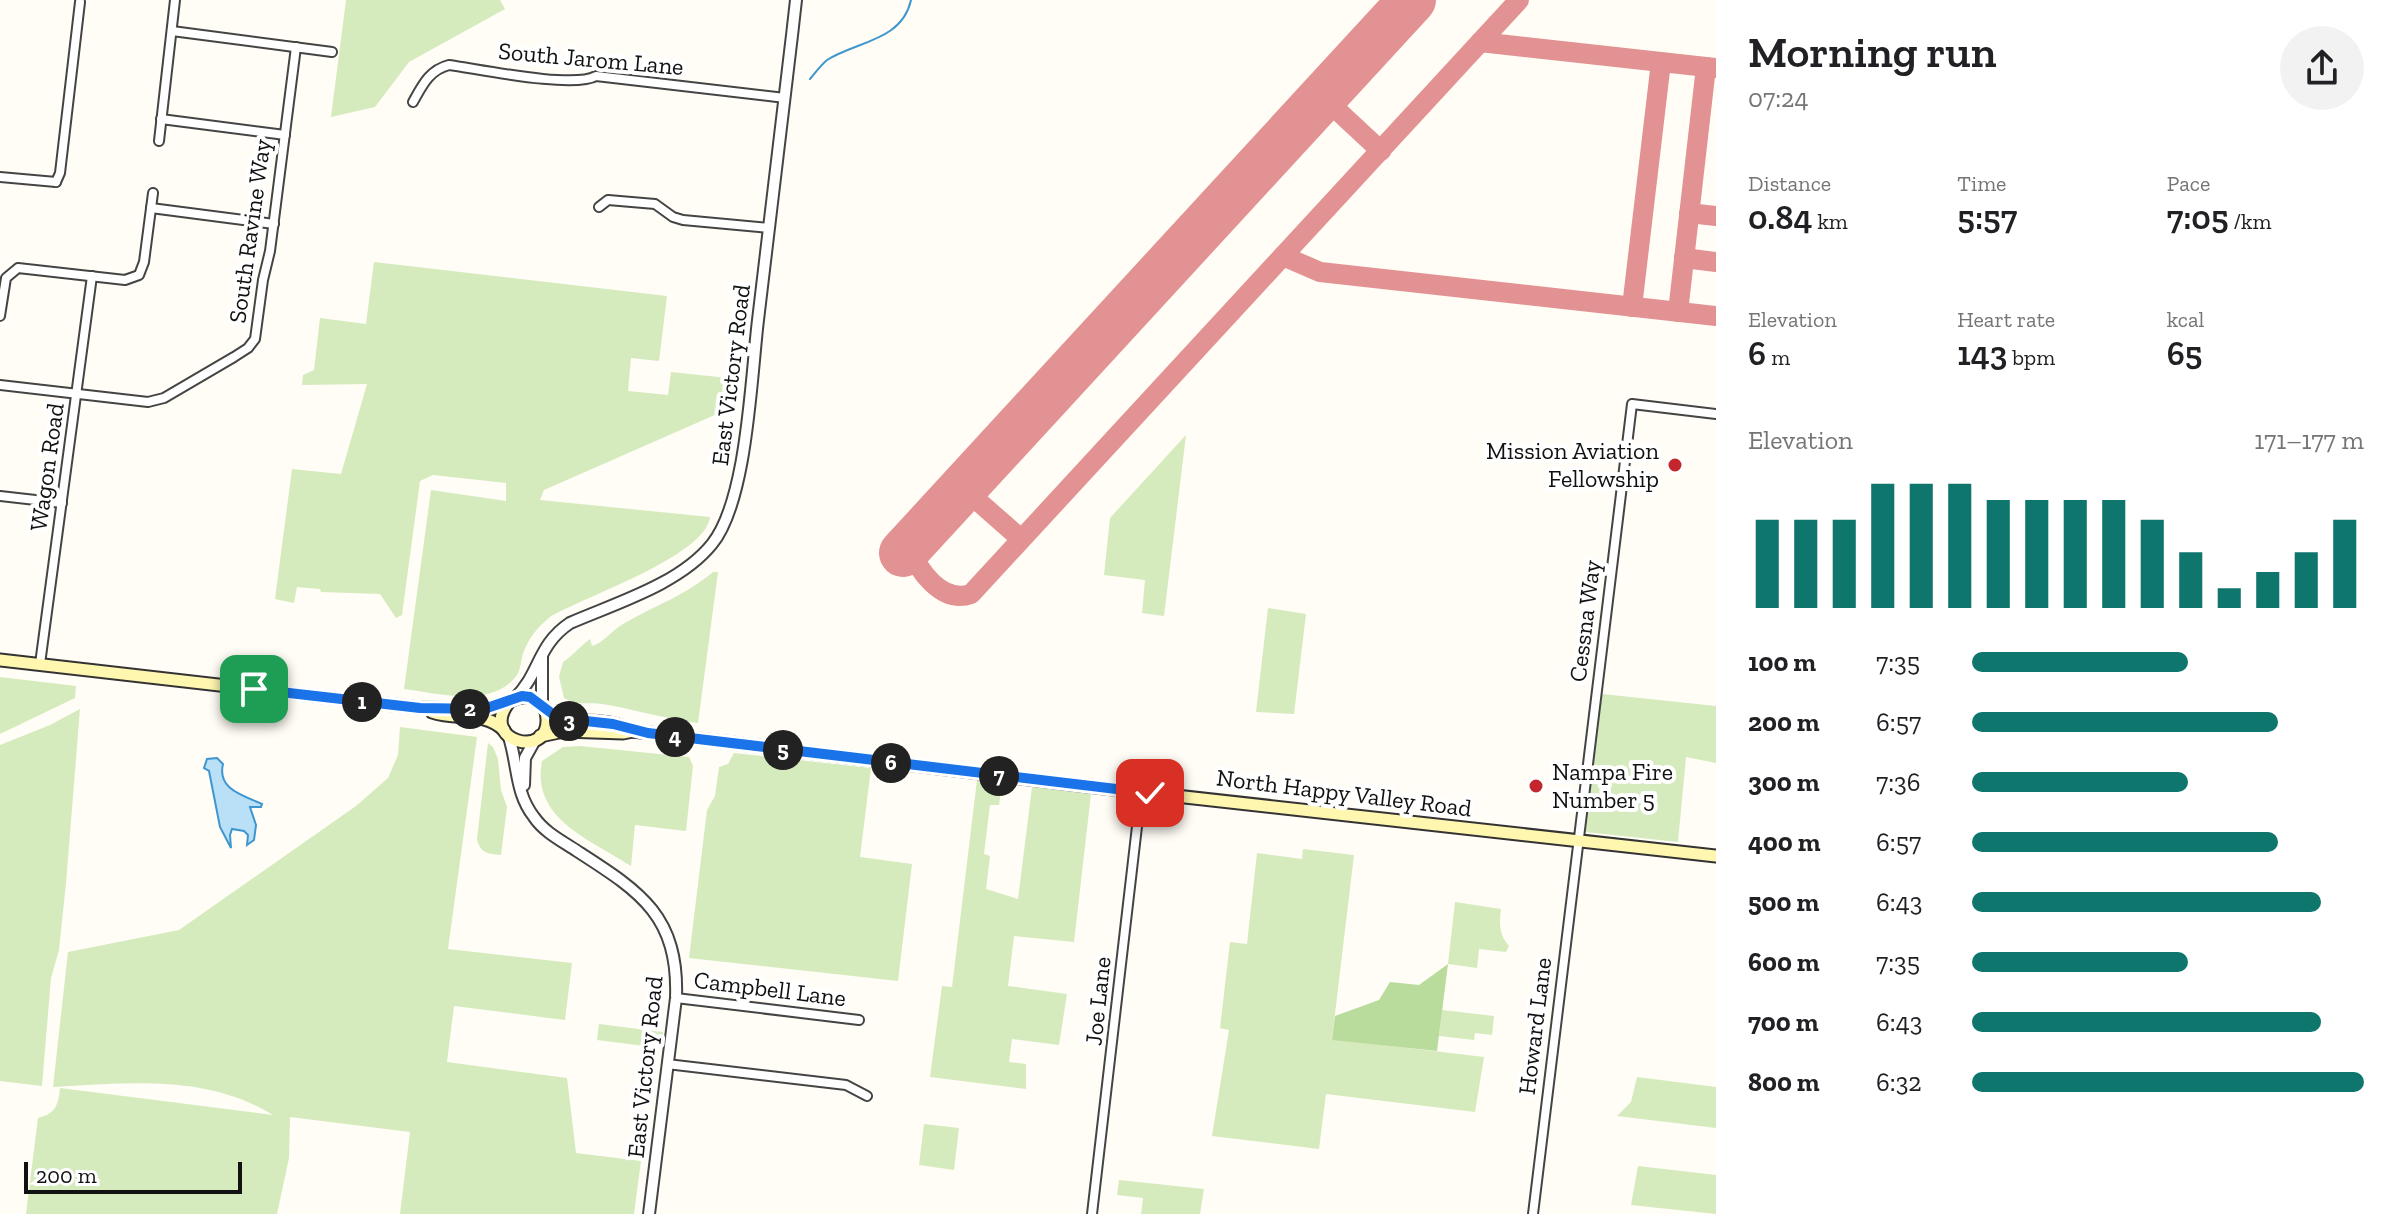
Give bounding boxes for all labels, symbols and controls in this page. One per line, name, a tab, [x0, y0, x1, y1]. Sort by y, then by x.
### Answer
text: Morning run	[1748, 25, 1996, 78]
button: share	[2280, 26, 2364, 110]
street label: South Jarom Lane	[497, 36, 685, 81]
text: 07:24	[1748, 82, 1808, 114]
street label: South Ravine Way	[222, 136, 277, 325]
text: Distance	[1748, 170, 1831, 197]
text: Time	[1957, 170, 2006, 197]
text: Pace	[2167, 170, 2210, 197]
text: 0.84	[1748, 197, 1812, 238]
text: 5:57	[1957, 197, 2017, 238]
text: 7:05	[2167, 197, 2229, 238]
text: km	[1812, 208, 1848, 235]
text: /km	[2229, 208, 2271, 235]
street label: East Victory Road	[705, 283, 756, 467]
text: Elevation	[1748, 306, 1837, 333]
text: Heart rate	[1957, 306, 2055, 333]
text: kcal	[2167, 306, 2204, 333]
text: 6	[1748, 333, 1766, 374]
text: 143	[1957, 333, 2007, 374]
text: 65	[2167, 333, 2202, 374]
text: m	[1766, 344, 1790, 371]
text: bpm	[2007, 344, 2055, 371]
street label: Wagon Road	[23, 401, 70, 533]
text: Elevation	[1748, 424, 1853, 456]
text: 171–177 m	[2254, 424, 2364, 456]
place label: Mission Aviation Fellowship	[1486, 436, 1659, 493]
marker: Mission Aviation Fellowship	[1666, 456, 1684, 474]
street label: Cessna Way	[1563, 558, 1606, 684]
text: 100 m	[1748, 646, 1816, 678]
text: 7:35	[1876, 646, 1920, 678]
pin	[220, 655, 288, 723]
icon: arrive	[232, 667, 276, 711]
pin: 1	[342, 682, 382, 722]
text: 1	[358, 688, 366, 715]
pin: 2	[450, 689, 490, 729]
text: 2	[464, 695, 476, 722]
pin: 3	[549, 701, 589, 741]
text: 200 m	[1748, 706, 1820, 738]
text: 6:57	[1876, 706, 1921, 738]
text: 3	[563, 707, 575, 734]
pin: 4	[655, 717, 695, 757]
text: 4	[669, 723, 681, 750]
pin: 5	[763, 730, 803, 770]
text: 5	[777, 736, 789, 763]
pin: 6	[871, 743, 911, 783]
text: 6	[885, 749, 897, 776]
pin: 7	[979, 756, 1019, 796]
place label: Nampa Fire Number 5	[1552, 757, 1673, 814]
pin	[1116, 759, 1184, 827]
text: 7	[994, 762, 1004, 789]
street label: North Happy Valley Road	[1215, 762, 1473, 823]
text: 300 m	[1748, 766, 1819, 798]
text: 7:36	[1876, 766, 1921, 798]
icon: check	[1128, 771, 1172, 815]
marker: Nampa Fire Number 5	[1527, 777, 1545, 795]
text: 400 m	[1748, 826, 1820, 858]
text: 6:57	[1876, 826, 1921, 858]
text: 500 m	[1748, 886, 1819, 918]
text: 6:43	[1876, 886, 1922, 918]
text: 600 m	[1748, 946, 1820, 978]
text: 7:35	[1876, 946, 1920, 978]
street label: Joe Lane	[1078, 955, 1117, 1047]
street label: Howard Lane	[1512, 956, 1557, 1096]
street label: Campbell Lane	[692, 965, 848, 1012]
street label: East Victory Road	[621, 975, 668, 1159]
text: 700 m	[1748, 1006, 1818, 1038]
text: 6:43	[1876, 1006, 1922, 1038]
text: 800 m	[1748, 1066, 1820, 1098]
text: 6:32	[1876, 1066, 1922, 1098]
scale bar	[24, 1158, 242, 1194]
text: 200 m	[36, 1162, 97, 1189]

